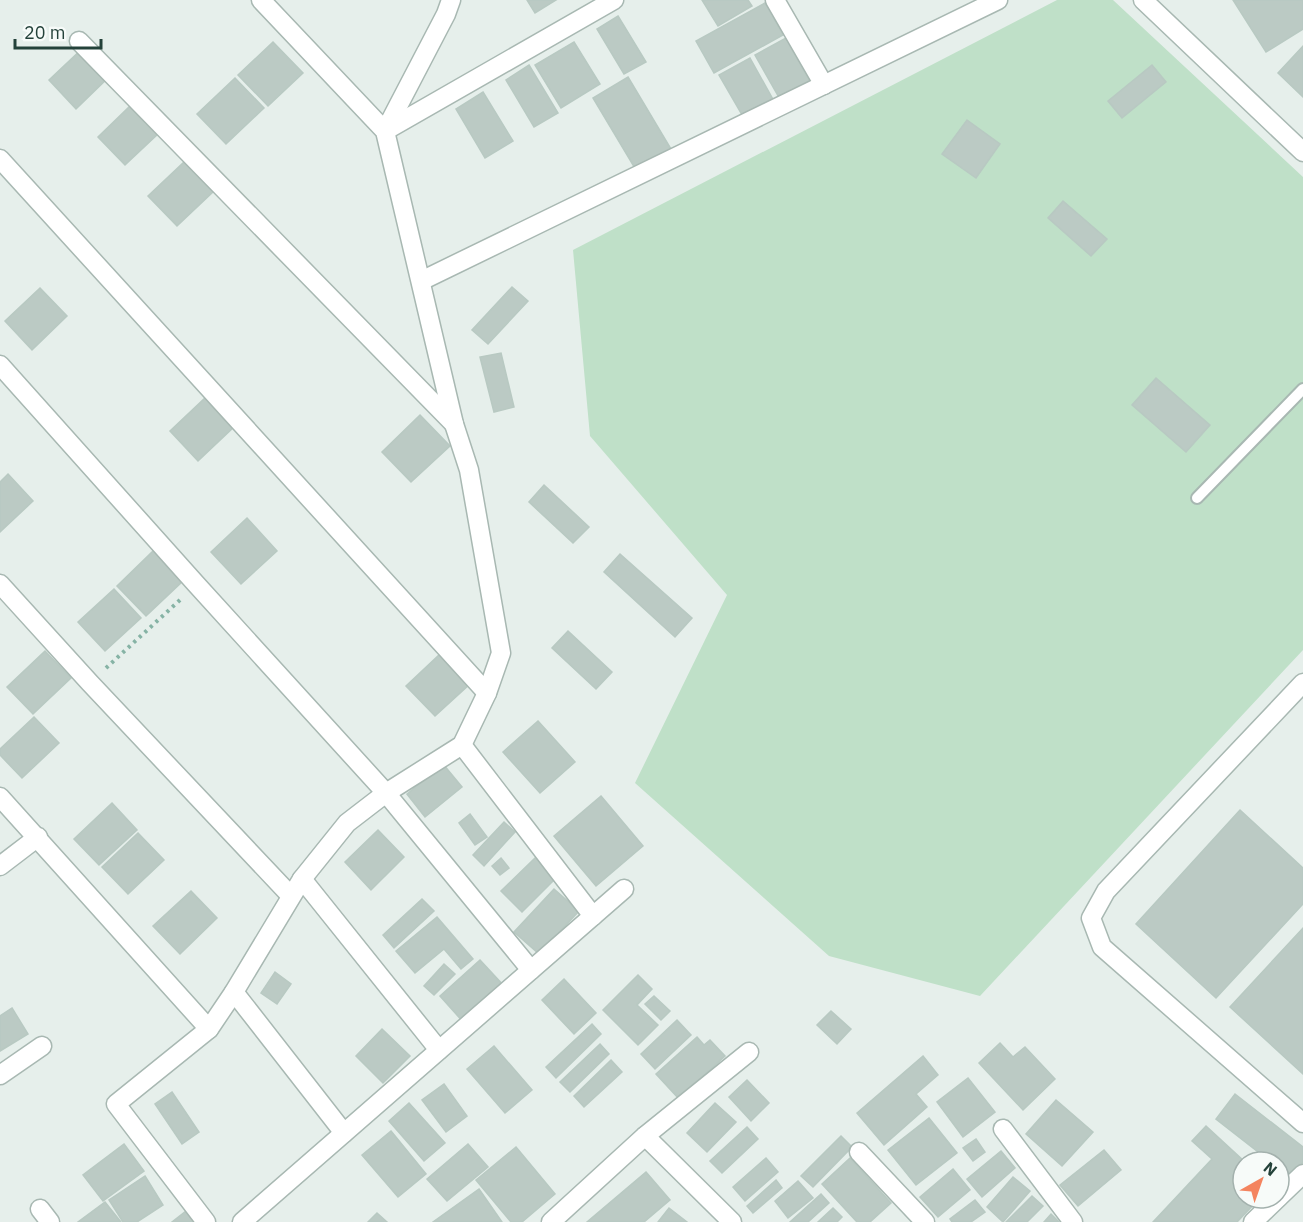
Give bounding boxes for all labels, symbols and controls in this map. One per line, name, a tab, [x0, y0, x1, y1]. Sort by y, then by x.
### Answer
scale bar	[15, 12, 100, 50]
text: 20 m	[24, 21, 66, 44]
north arrow	[1231, 1150, 1291, 1210]
text: N	[1260, 1157, 1282, 1180]

